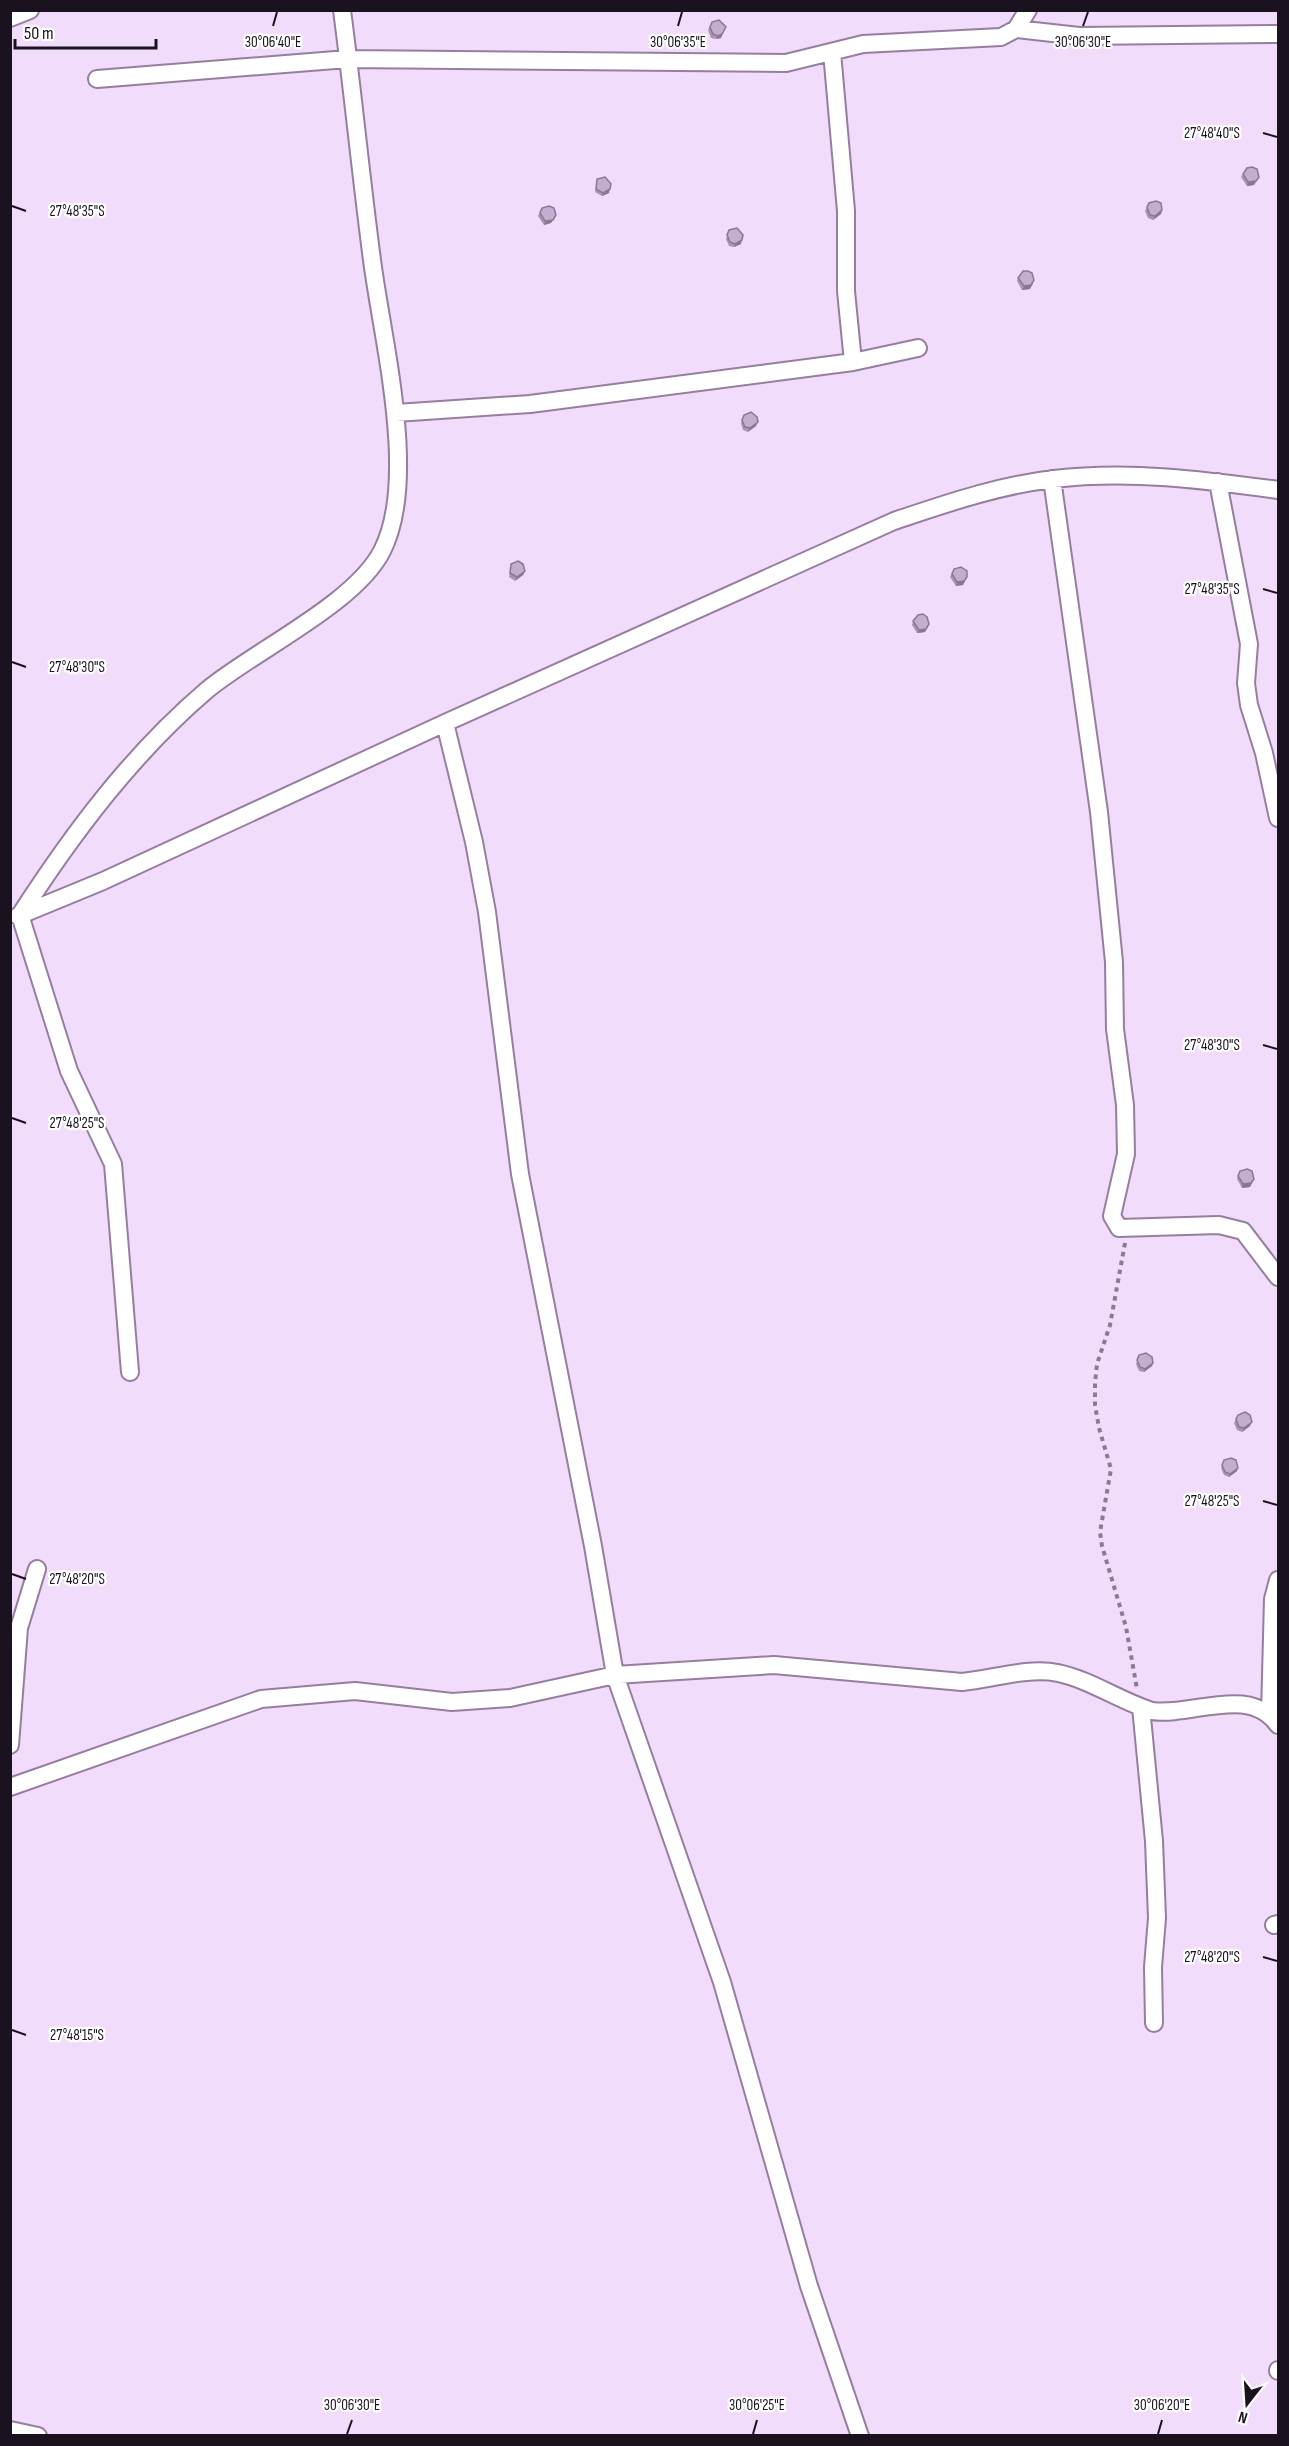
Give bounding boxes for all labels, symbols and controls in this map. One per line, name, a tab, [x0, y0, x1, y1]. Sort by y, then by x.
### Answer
scale bar	[15, 12, 156, 50]
text: 50 m	[24, 23, 54, 44]
text: 30°06'40"E	[245, 33, 301, 52]
text: 30°06'35"E	[650, 33, 706, 52]
text: 30°06'30"E	[1055, 33, 1111, 52]
text: 27°48'40"S	[1184, 124, 1240, 143]
text: 27°48'35"S	[49, 202, 105, 221]
text: 27°48'35"S	[1184, 580, 1240, 599]
text: 27°48'30"S	[49, 658, 105, 677]
text: 27°48'30"S	[1184, 1036, 1240, 1055]
text: 27°48'25"S	[49, 1114, 105, 1133]
text: 27°48'25"S	[1184, 1492, 1240, 1511]
text: 27°48'20"S	[49, 1570, 105, 1589]
text: 27°48'20"S	[1184, 1948, 1240, 1967]
text: 27°48'15"S	[50, 2026, 104, 2045]
north arrow	[1217, 2374, 1277, 2434]
text: 30°06'30"E	[324, 2396, 380, 2415]
text: 30°06'25"E	[729, 2396, 785, 2415]
text: 30°06'20"E	[1134, 2396, 1190, 2415]
text: N	[1236, 2407, 1250, 2427]

